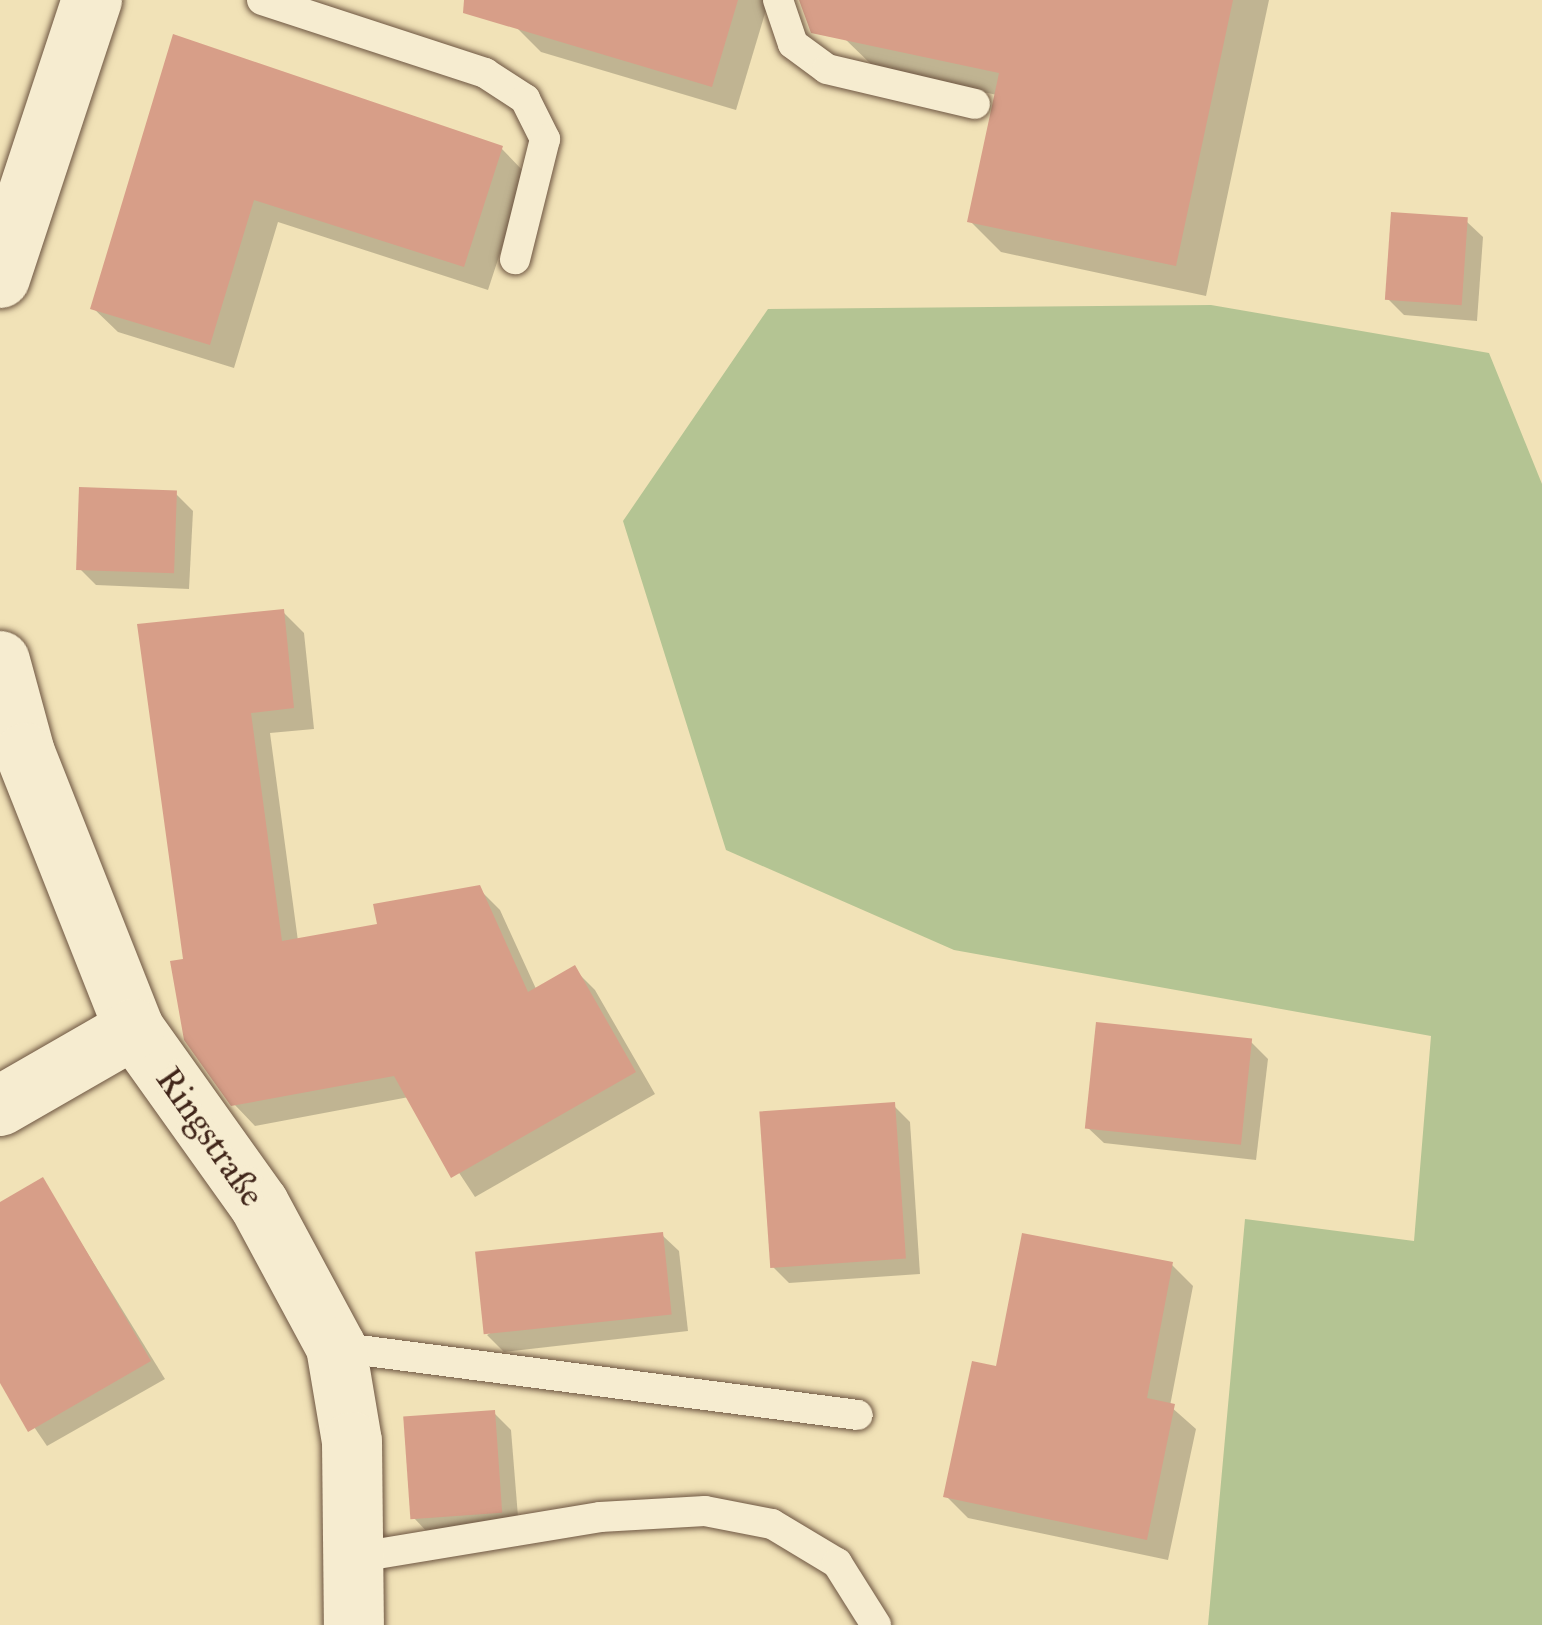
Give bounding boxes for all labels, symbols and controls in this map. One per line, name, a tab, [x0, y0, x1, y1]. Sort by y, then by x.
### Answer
street label: Ringstraße	[147, 1059, 273, 1215]

